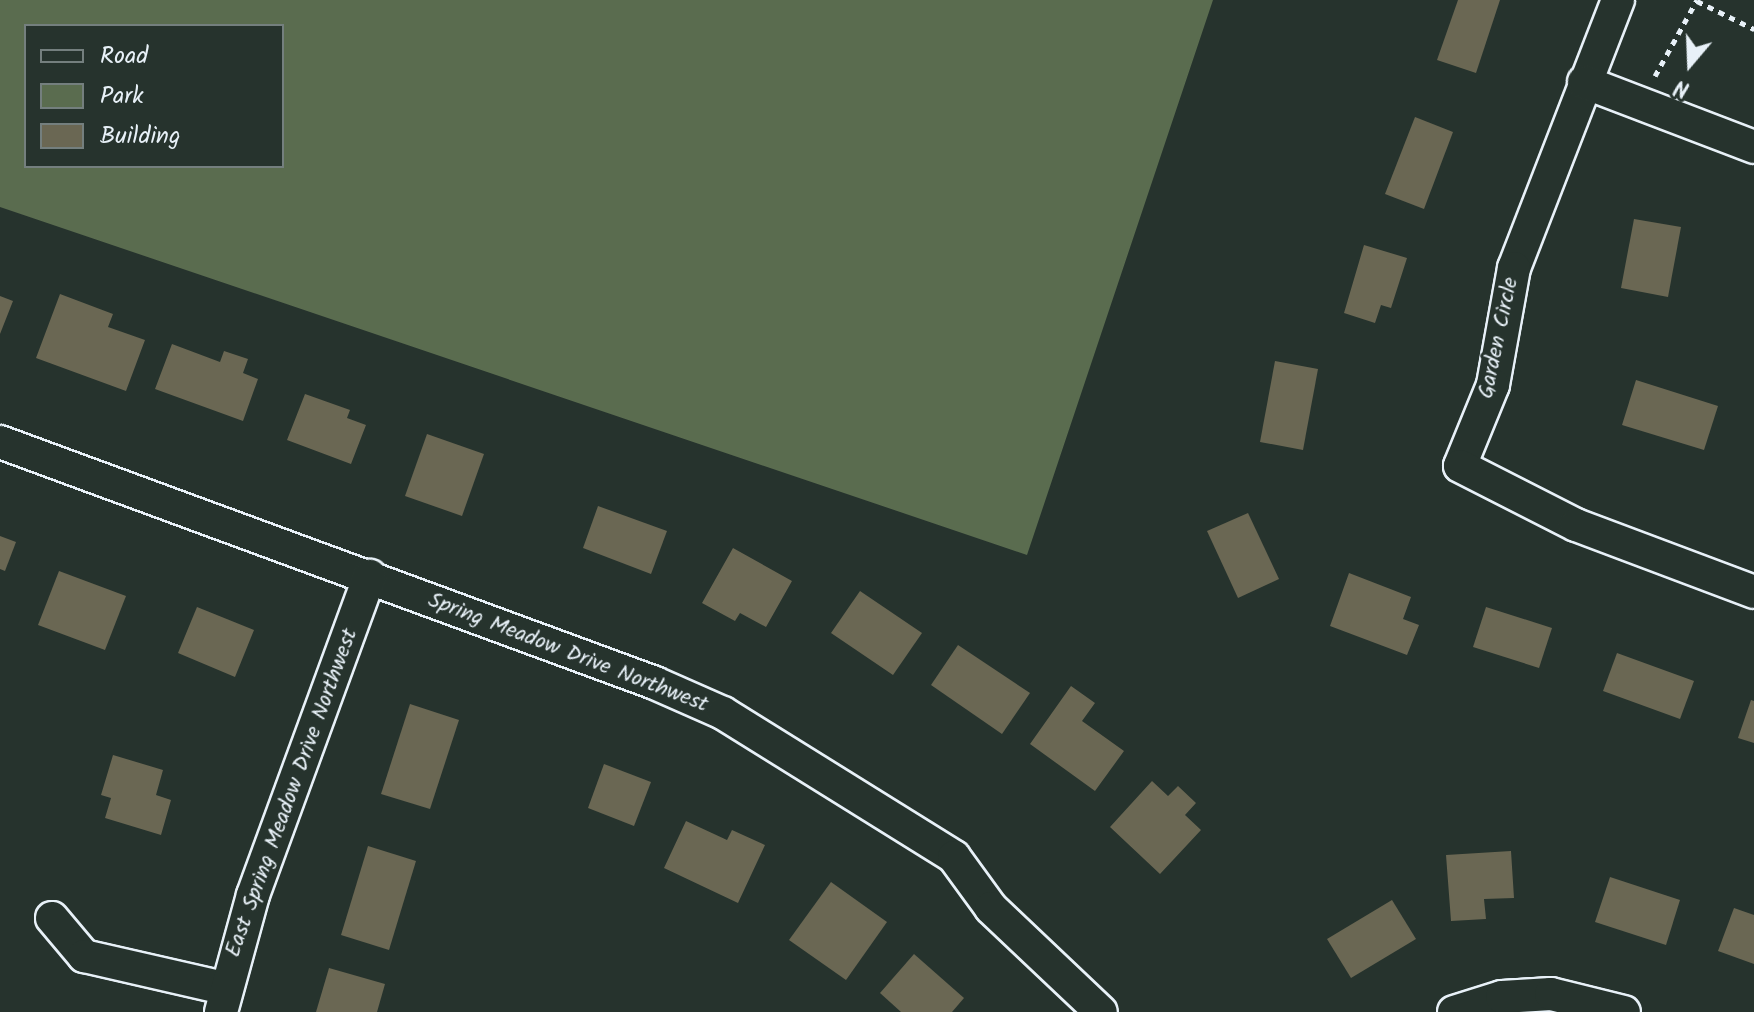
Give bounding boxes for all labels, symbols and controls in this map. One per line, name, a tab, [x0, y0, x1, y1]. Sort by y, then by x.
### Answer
legend	[24, 24, 284, 168]
north arrow	[1650, 24, 1730, 104]
text: Road	[100, 37, 148, 76]
text: N	[1670, 68, 1694, 106]
text: Park	[100, 77, 144, 116]
text: Building	[100, 117, 180, 156]
street label: Garden Circle	[1473, 275, 1525, 401]
street label: Spring Meadow Drive Northwest	[424, 587, 712, 719]
street label: East Spring Meadow Drive Northwest	[220, 625, 364, 961]

